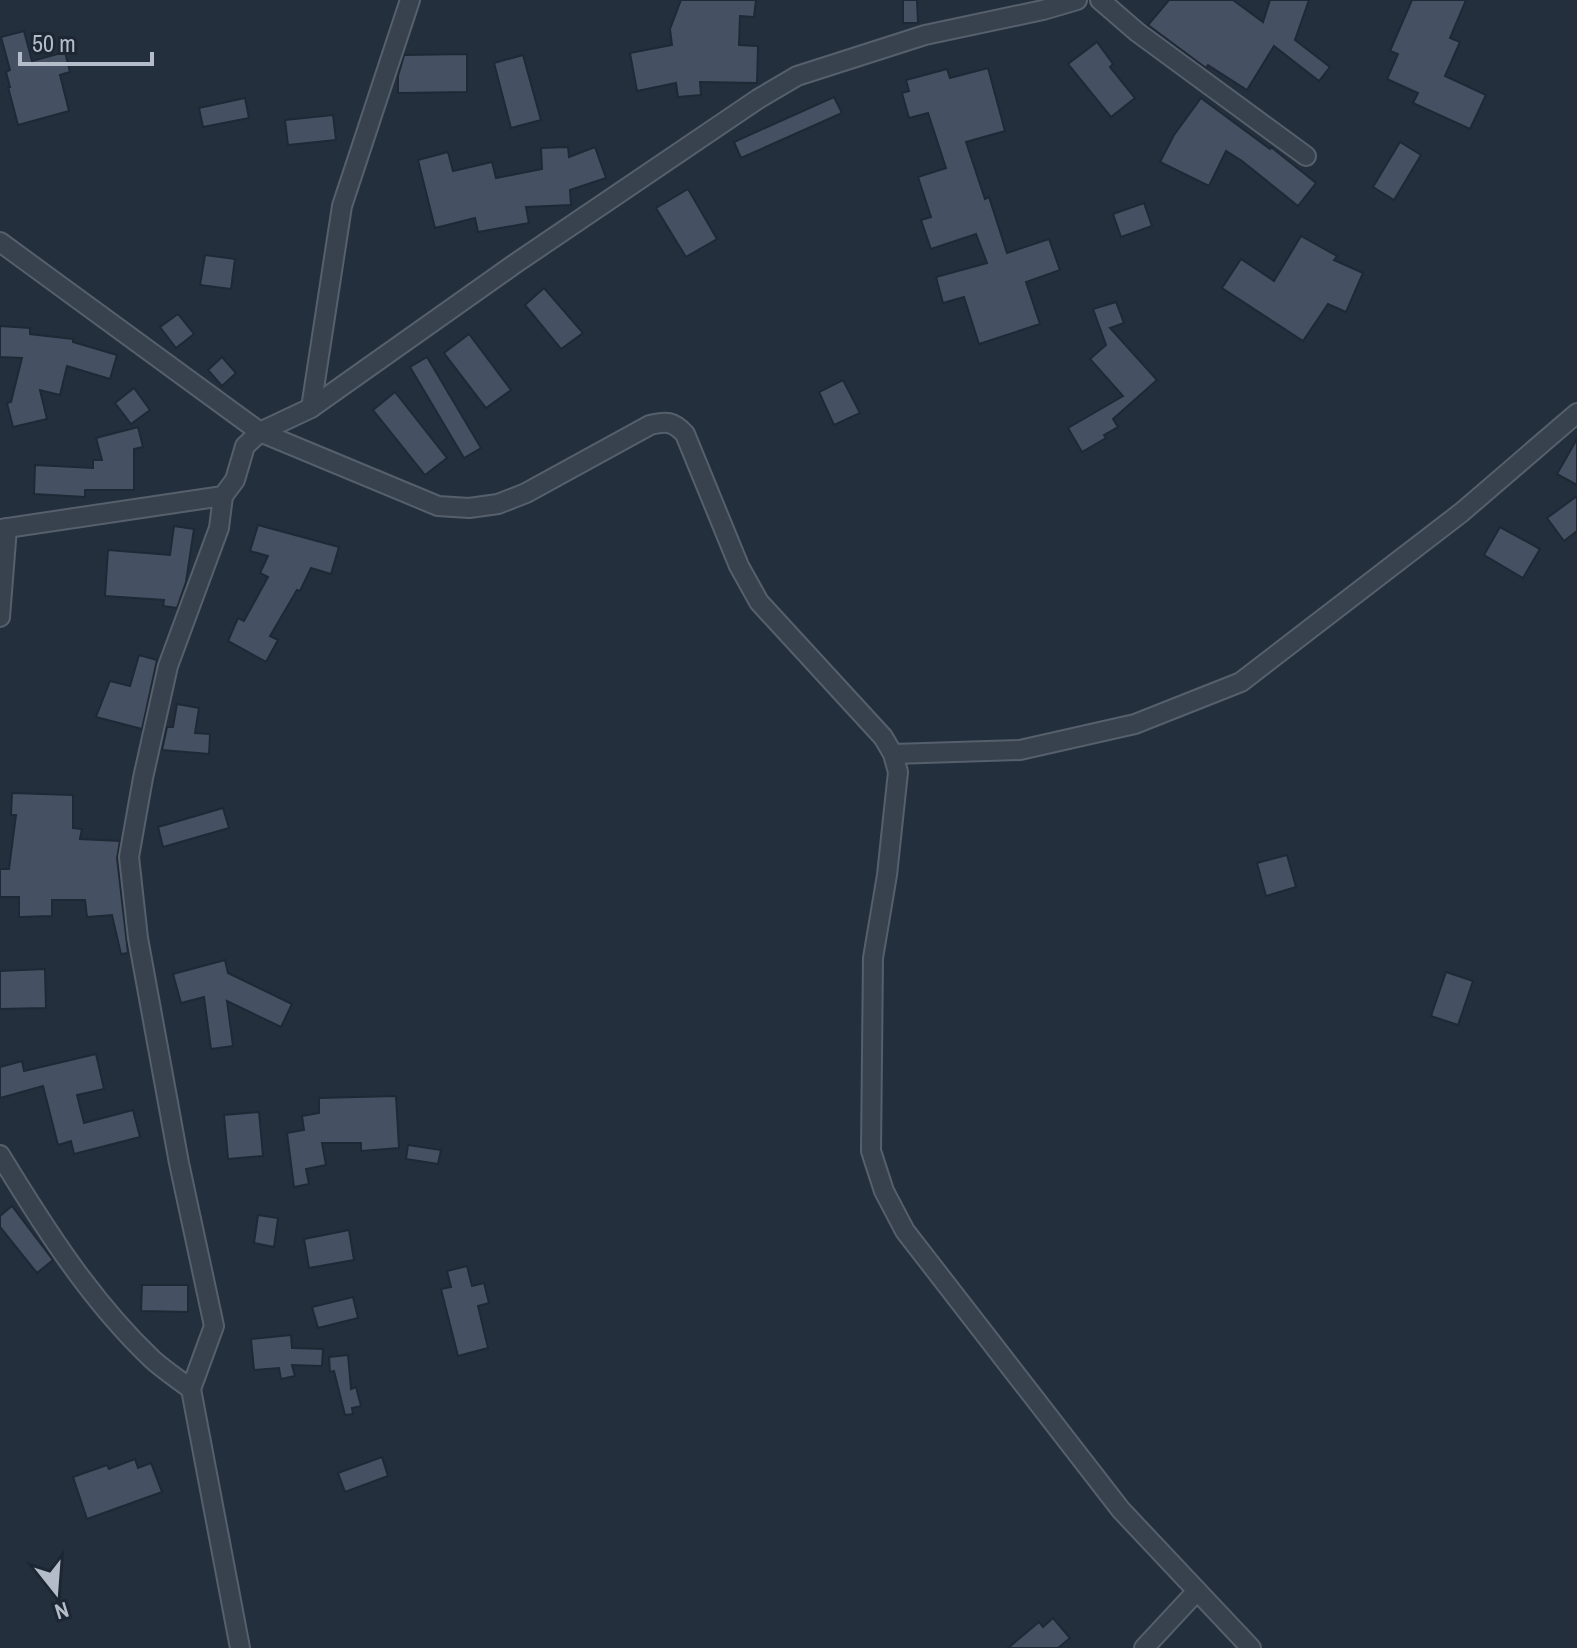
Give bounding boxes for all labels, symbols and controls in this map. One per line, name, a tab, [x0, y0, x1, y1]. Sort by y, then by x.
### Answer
scale bar	[20, 16, 152, 66]
text: 50 m	[32, 27, 76, 59]
north arrow	[16, 1552, 96, 1632]
text: N	[51, 1595, 72, 1627]

